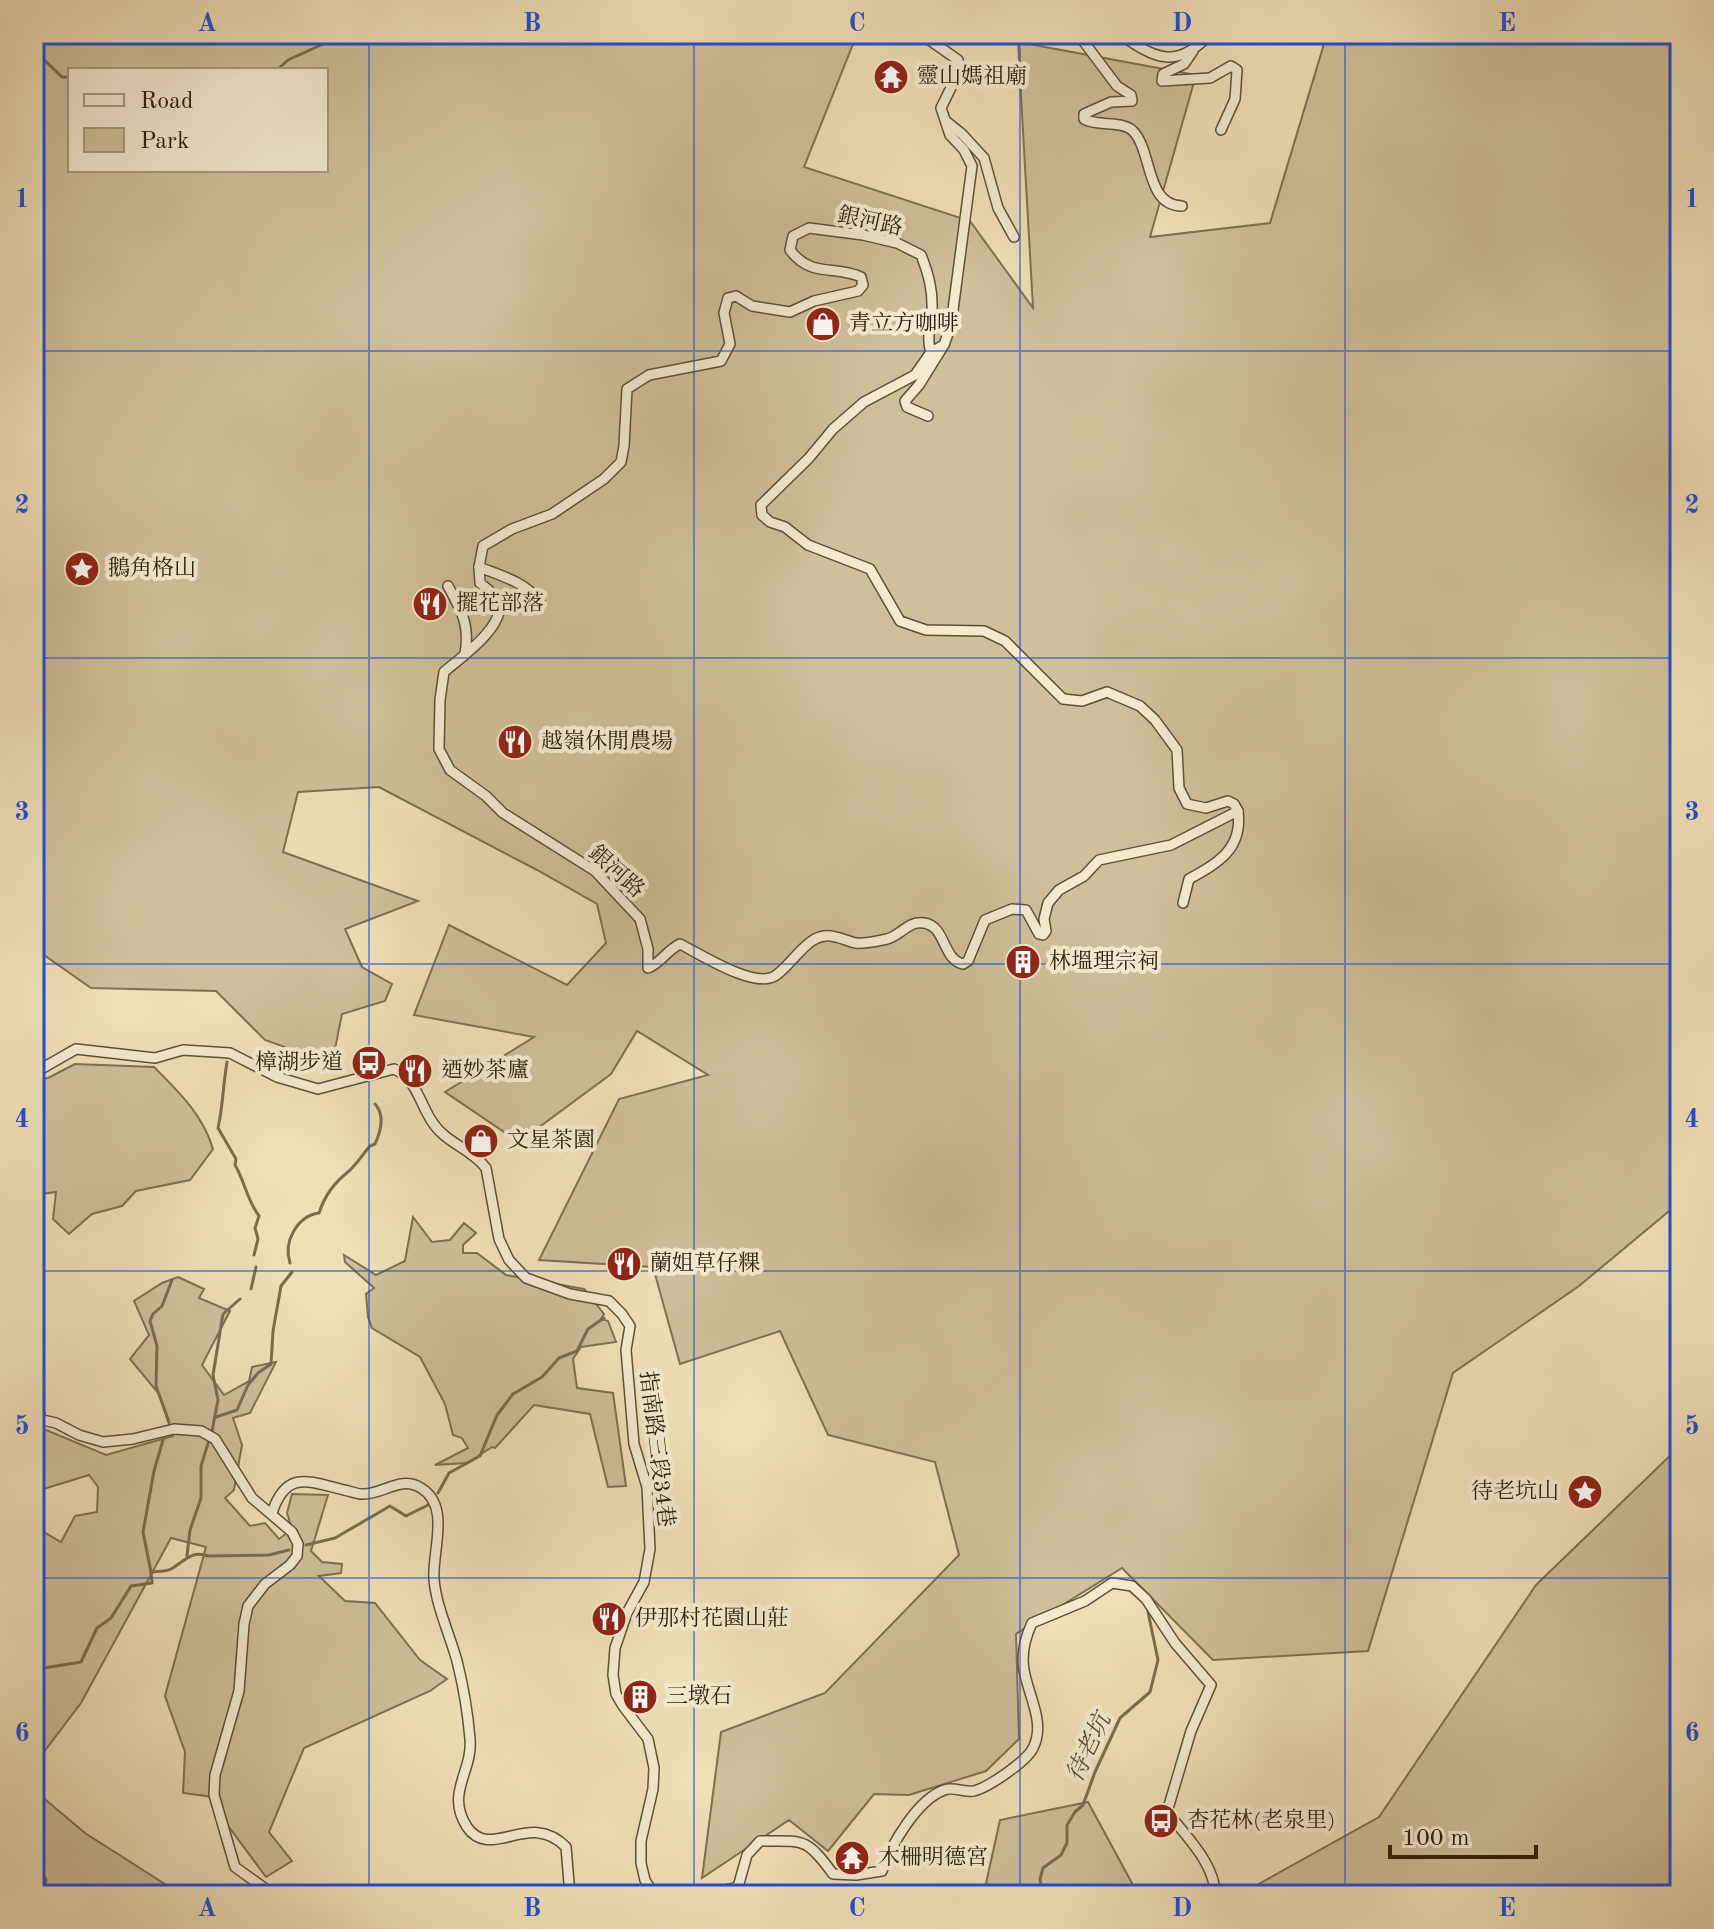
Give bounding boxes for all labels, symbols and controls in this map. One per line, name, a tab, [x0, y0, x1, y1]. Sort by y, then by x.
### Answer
text: A	[197, 11, 217, 37]
text: B	[523, 11, 541, 37]
text: C	[848, 11, 866, 37]
text: D	[1172, 11, 1192, 37]
text: E	[1498, 11, 1516, 37]
temple icon: 靈山媽祖廟	[872, 58, 910, 96]
place label: 靈山媽祖廟	[917, 64, 1027, 88]
legend	[68, 68, 328, 172]
text: Road	[140, 90, 193, 114]
text: Park	[140, 130, 189, 154]
text: 1	[14, 187, 30, 213]
text: 1	[1684, 187, 1700, 213]
street label: 銀河路	[835, 202, 905, 240]
shop icon: 青立方咖啡	[804, 305, 842, 343]
place label: 青立方咖啡	[849, 311, 959, 335]
text: 2	[14, 493, 30, 519]
text: 2	[1684, 493, 1700, 519]
place icon: 鵝角格山	[63, 550, 101, 588]
place label: 鵝角格山	[108, 556, 196, 580]
restaurant icon: 擺花部落	[411, 585, 449, 623]
place label: 擺花部落	[456, 591, 544, 615]
restaurant icon: 越嶺休閒農場	[496, 723, 534, 761]
place label: 越嶺休閒農場	[541, 729, 673, 753]
text: 3	[14, 800, 30, 826]
text: 3	[1684, 800, 1700, 826]
street label: 銀河路	[584, 840, 649, 902]
building icon: 林塭理宗祠	[1004, 943, 1042, 981]
place label: 林塭理宗祠	[1049, 949, 1159, 973]
bus stop icon: 樟湖步道	[350, 1044, 388, 1082]
place label: 樟湖步道	[255, 1050, 343, 1074]
restaurant icon: 迺妙茶廬	[396, 1052, 434, 1090]
place label: 迺妙茶廬	[441, 1058, 529, 1082]
text: 4	[14, 1107, 30, 1133]
text: 4	[1684, 1107, 1700, 1133]
shop icon: 文星茶園	[462, 1122, 500, 1160]
place label: 文星茶園	[507, 1128, 595, 1152]
restaurant icon: 蘭姐草仔粿	[605, 1245, 643, 1283]
place label: 蘭姐草仔粿	[650, 1251, 760, 1275]
street label: 指南路三段34巷	[635, 1369, 679, 1529]
text: 5	[14, 1414, 30, 1440]
text: 5	[1684, 1414, 1700, 1440]
place icon: 待老坑山	[1566, 1473, 1604, 1511]
place label: 待老坑山	[1471, 1479, 1559, 1503]
restaurant icon: 伊那村花園山莊	[590, 1600, 628, 1638]
place label: 伊那村花園山莊	[635, 1606, 789, 1630]
building icon: 三墩石	[621, 1678, 659, 1716]
place label: 三墩石	[666, 1684, 732, 1708]
water label: 待老坑	[1061, 1705, 1118, 1786]
text: 6	[14, 1721, 30, 1747]
text: 6	[1684, 1721, 1700, 1747]
bus stop icon: 杏花林(老泉里)	[1142, 1802, 1180, 1840]
place label: 杏花林(老泉里)	[1187, 1808, 1335, 1832]
scale bar	[1390, 1809, 1536, 1859]
text: 100 m	[1402, 1827, 1470, 1851]
temple icon: 木柵明德宮	[833, 1839, 871, 1877]
place label: 木柵明德宮	[878, 1845, 988, 1869]
text: A	[197, 1896, 217, 1922]
text: B	[523, 1896, 541, 1922]
text: C	[848, 1896, 866, 1922]
text: D	[1172, 1896, 1192, 1922]
text: E	[1498, 1896, 1516, 1922]

